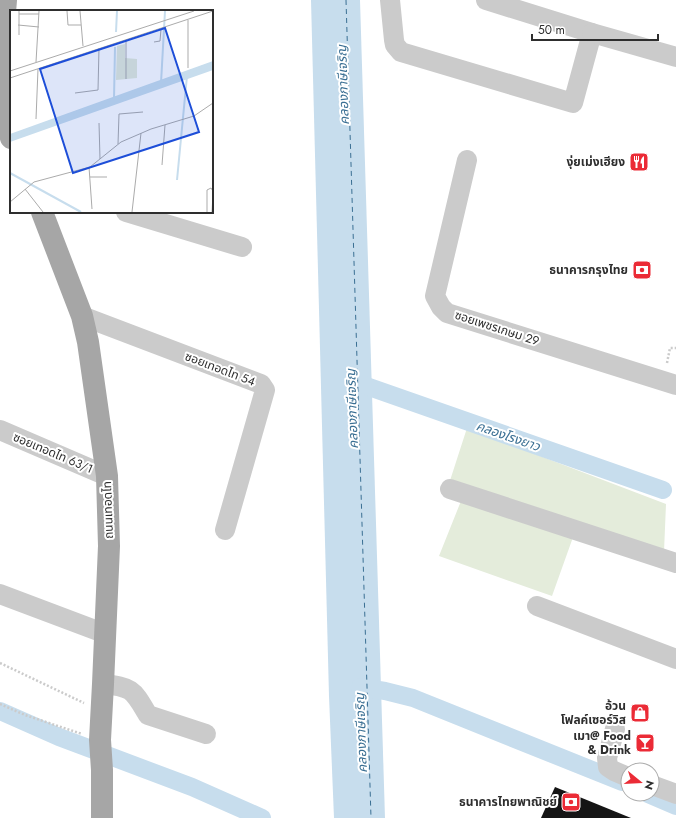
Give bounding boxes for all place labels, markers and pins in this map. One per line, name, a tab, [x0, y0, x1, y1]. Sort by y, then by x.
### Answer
restaurant icon: งุ่ยเม่งเฮียง	[628, 151, 650, 173]
place label: งุ่ยเม่งเฮียง	[566, 153, 625, 171]
bank icon: ธนาคารกรุงไทย	[631, 259, 653, 281]
place label: ธนาคารกรุงไทย	[549, 261, 628, 279]
place label: อ้วน โฟลค์เซอร์วิส	[561, 697, 626, 729]
shop icon: อ้วน โฟลค์เซอร์วิส	[629, 702, 651, 724]
place label: เมา@ Food & Drink	[573, 727, 631, 759]
bar icon: เมา@ Food & Drink	[634, 732, 656, 754]
bank icon: ธนาคารไทยพาณิชย์	[560, 791, 582, 813]
place label: ธนาคารไทยพาณิชย์	[459, 793, 557, 811]

